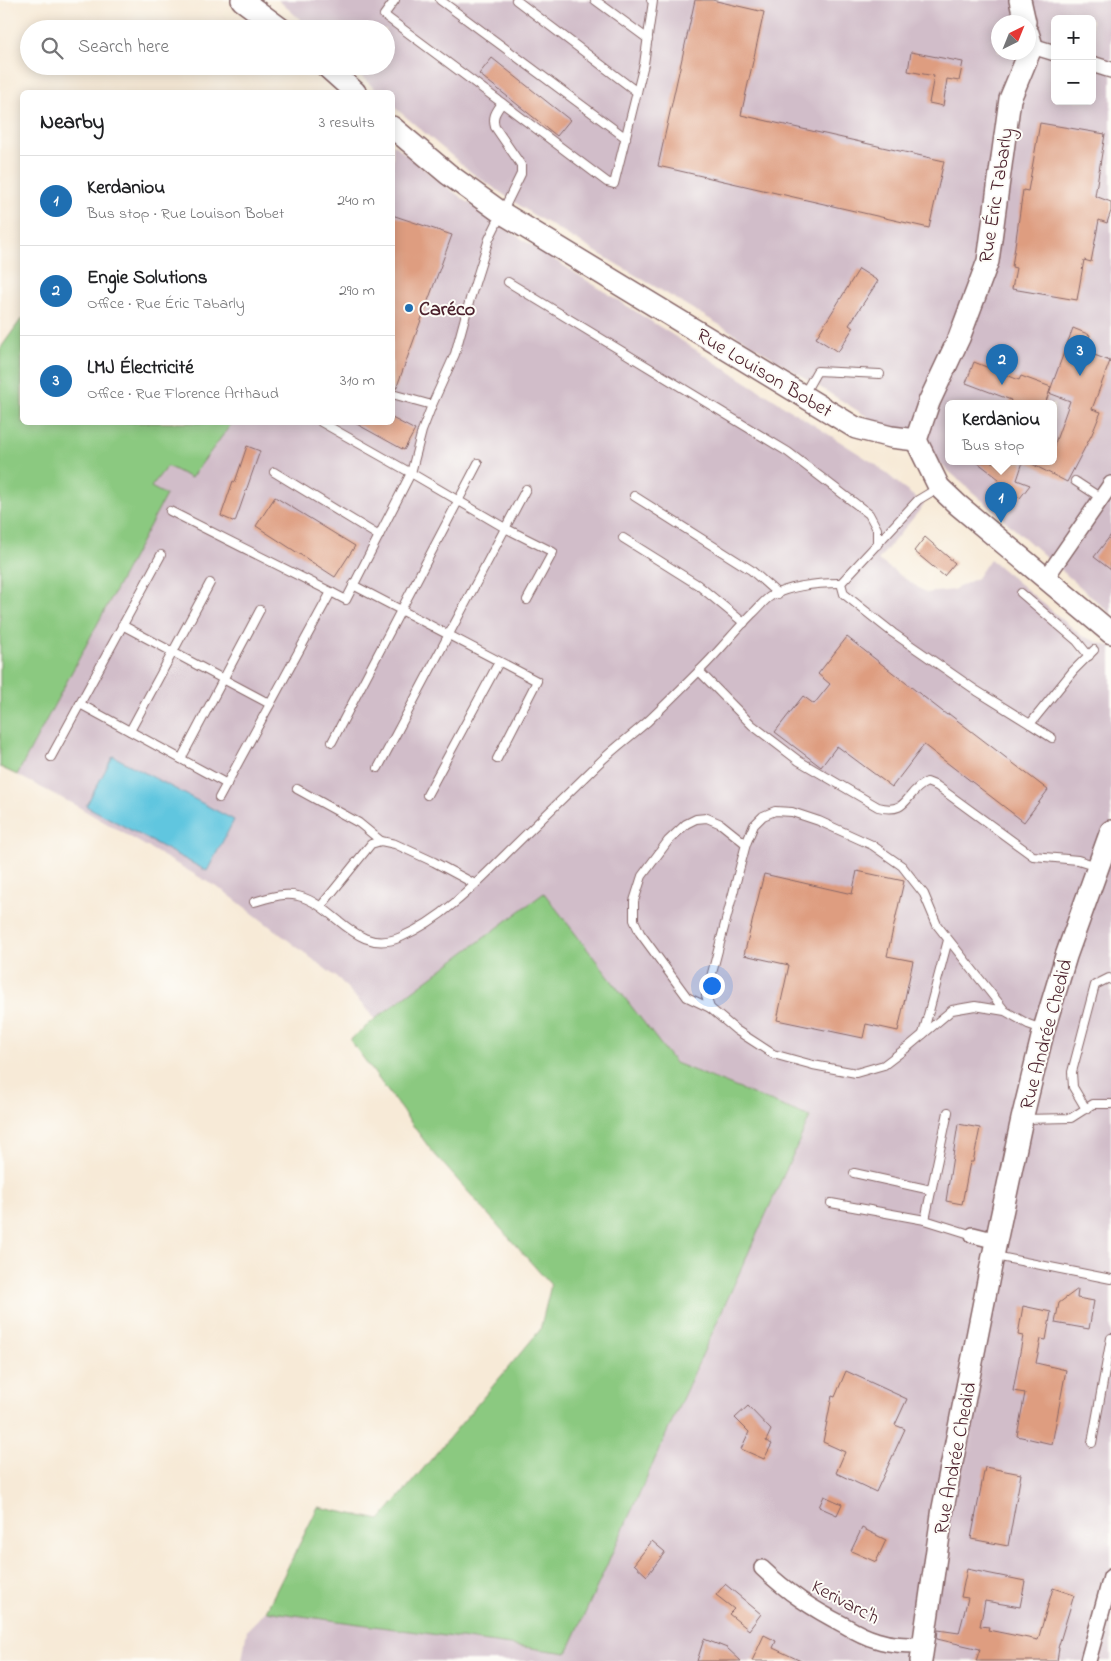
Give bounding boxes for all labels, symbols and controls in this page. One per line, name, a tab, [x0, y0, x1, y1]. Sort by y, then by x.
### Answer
north arrow	[991, 15, 1036, 60]
map controls	[1051, 15, 1096, 105]
button: +	[1051, 15, 1096, 60]
search box	[20, 20, 395, 75]
icon: search	[38, 34, 66, 62]
text: Search here	[78, 34, 169, 61]
button: −	[1051, 60, 1096, 105]
text: Nearby	[40, 108, 104, 138]
text: 3 results	[319, 111, 375, 135]
street label: Rue Éric Tabarly	[972, 126, 1022, 265]
text: Kerdaniou	[87, 175, 165, 202]
text: 1	[53, 189, 59, 213]
text: 240 m	[337, 189, 375, 213]
text: Bus stop · Rue Louison Bobet	[87, 202, 284, 226]
text: Engie Solutions	[87, 265, 207, 292]
text: 2	[52, 279, 60, 303]
text: 290 m	[339, 279, 375, 303]
text: Office · Rue Éric Tabarly	[87, 292, 245, 316]
place label: Caréco	[419, 296, 475, 325]
marker: Caréco	[403, 302, 415, 314]
street label: Rue Louison Bobet	[690, 322, 837, 426]
pin: 3	[1064, 335, 1096, 376]
pin: 2	[986, 344, 1018, 385]
text: LMJ Électricité	[87, 355, 194, 382]
text: 3	[53, 369, 59, 393]
text: 310 m	[340, 369, 375, 393]
text: Office · Rue Florence Arthaud	[87, 382, 279, 406]
popup	[945, 400, 1057, 465]
text: Kerdaniou	[962, 407, 1040, 434]
text: Bus stop	[962, 434, 1025, 458]
pin: 1	[985, 482, 1017, 523]
street label: Rue Andrée Chedid	[1013, 956, 1081, 1113]
your location	[699, 973, 725, 999]
street label: Rue Andrée Chedid	[927, 1380, 985, 1537]
street label: Kerivarc'h	[806, 1573, 884, 1633]

